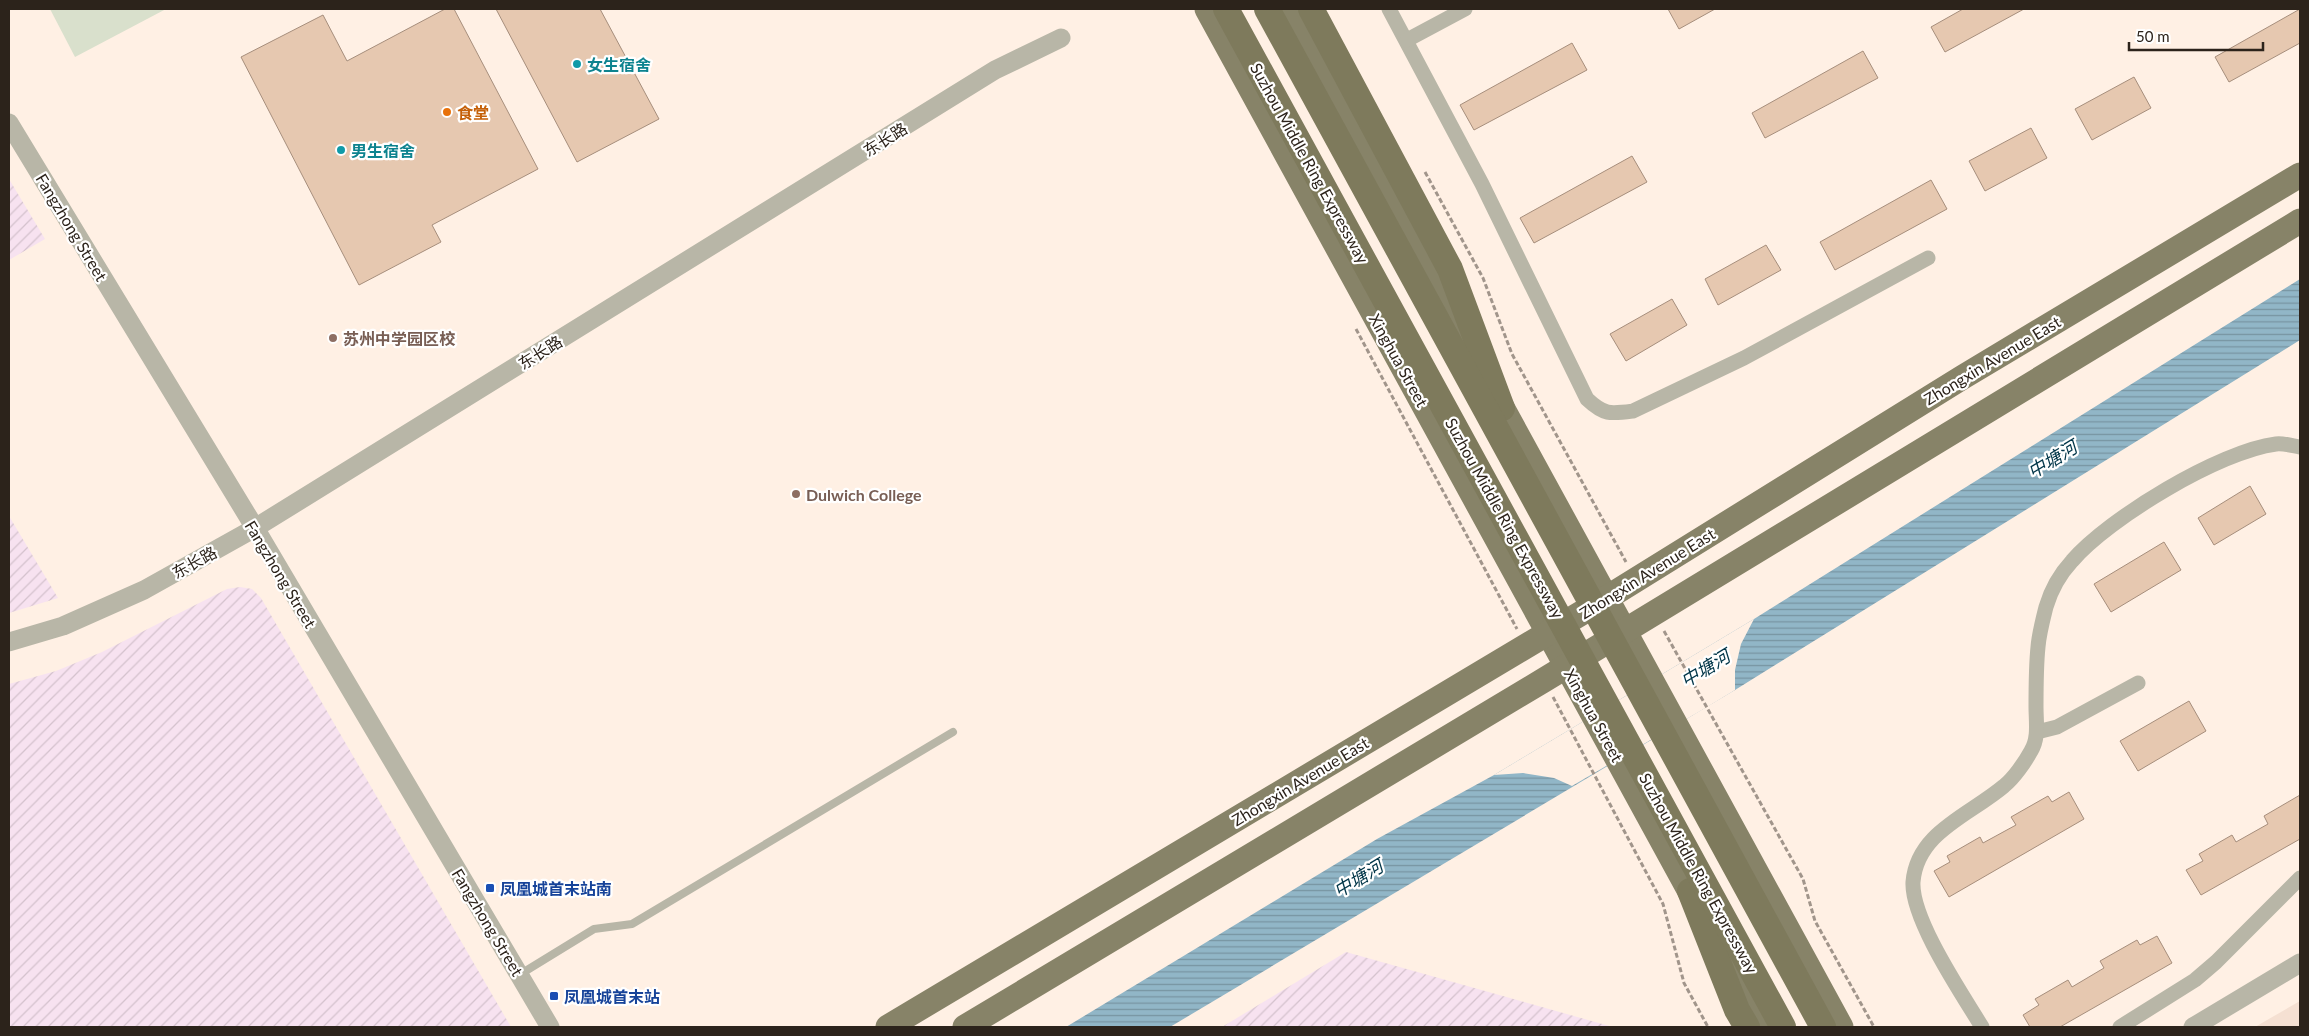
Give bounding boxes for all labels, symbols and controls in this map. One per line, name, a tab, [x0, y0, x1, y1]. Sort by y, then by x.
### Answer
scale bar	[2129, 20, 2263, 52]
text: 50 m	[2136, 27, 2170, 45]
place label: 女生宿舍	[587, 55, 651, 74]
marker: 女生宿舍	[571, 58, 583, 70]
street label: Suzhou Middle Ring Expressway	[1247, 60, 1373, 267]
place label: 食堂	[457, 103, 489, 122]
marker: 食堂	[441, 106, 453, 118]
street label: 东长路	[860, 118, 910, 160]
place label: 男生宿舍	[351, 141, 415, 160]
marker: 男生宿舍	[335, 144, 347, 156]
street label: Fangzhong Street	[32, 170, 112, 284]
street label: Xinghua Street	[1366, 310, 1433, 410]
street label: Zhongxin Avenue East	[1920, 312, 2064, 408]
place label: 苏州中学园区校	[343, 329, 456, 348]
street label: 东长路	[515, 331, 565, 373]
marker: 苏州中学园区校	[327, 332, 339, 344]
street label: Suzhou Middle Ring Expressway	[1442, 415, 1568, 622]
water label: 中塘河	[2023, 434, 2083, 482]
place label: Dulwich College	[806, 485, 922, 504]
marker: Dulwich College	[790, 488, 802, 500]
street label: Fangzhong Street	[241, 517, 321, 631]
street label: Zhongxin Avenue East	[1576, 523, 1718, 622]
street label: 东长路	[168, 542, 220, 582]
water label: 中塘河	[1676, 643, 1736, 691]
street label: Xinghua Street	[1561, 665, 1628, 765]
street label: Zhongxin Avenue East	[1228, 733, 1372, 829]
street label: Suzhou Middle Ring Expressway	[1636, 770, 1762, 977]
water label: 中塘河	[1329, 853, 1389, 901]
street label: Fangzhong Street	[448, 865, 528, 979]
place label: 凤凰城首末站南	[500, 879, 612, 898]
marker: 凤凰城首末站南	[484, 882, 496, 894]
place label: 凤凰城首末站	[564, 987, 660, 1006]
marker: 凤凰城首末站	[548, 990, 560, 1002]

